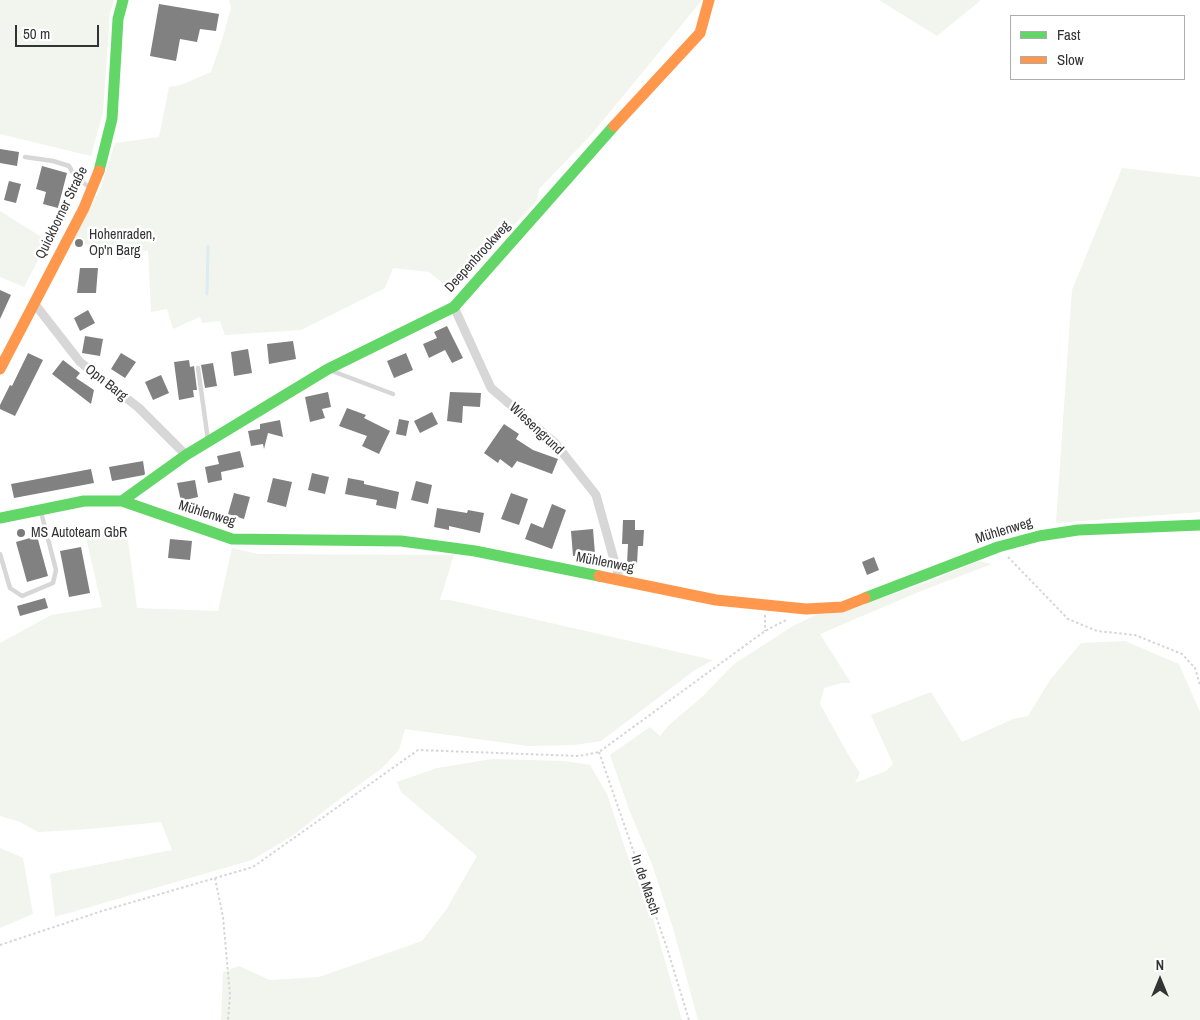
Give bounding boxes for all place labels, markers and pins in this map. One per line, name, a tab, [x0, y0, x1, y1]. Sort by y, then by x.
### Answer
place label: Hohenraden, Op'n Barg	[89, 227, 155, 260]
marker: Hohenraden, Op'n Barg	[73, 237, 85, 249]
place label: MS Autoteam GbR	[31, 525, 127, 541]
marker: MS Autoteam GbR	[15, 527, 27, 539]

